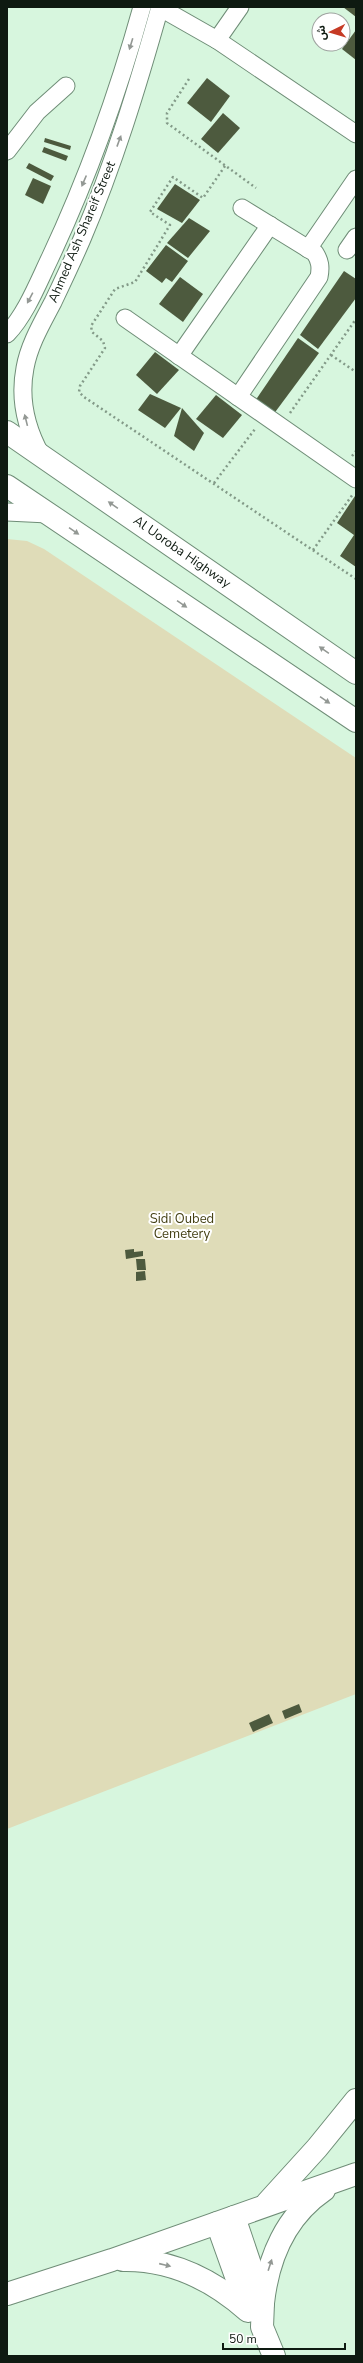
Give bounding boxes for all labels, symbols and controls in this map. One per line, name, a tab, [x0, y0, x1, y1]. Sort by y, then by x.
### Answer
north arrow	[311, 12, 351, 52]
text: ش	[313, 25, 330, 41]
one-way arrow	[128, 39, 134, 51]
one-way arrow	[116, 135, 122, 147]
street label: Ahmed Ash Shareif Street	[44, 158, 120, 306]
one-way arrow	[81, 175, 87, 187]
one-way arrow	[26, 293, 33, 304]
one-way arrow	[23, 413, 29, 425]
one-way arrow	[108, 501, 118, 509]
street label: Al Uoroba Highway	[130, 512, 235, 593]
one-way arrow	[69, 527, 79, 535]
one-way arrow	[177, 600, 187, 608]
one-way arrow	[319, 646, 329, 654]
one-way arrow	[320, 696, 330, 704]
park label: Sidi Oubed Cemetery	[150, 1210, 214, 1243]
one-way arrow	[267, 2258, 273, 2270]
one-way arrow	[159, 2262, 171, 2268]
scale bar	[223, 2325, 345, 2351]
text: 50 m	[229, 2331, 257, 2347]

